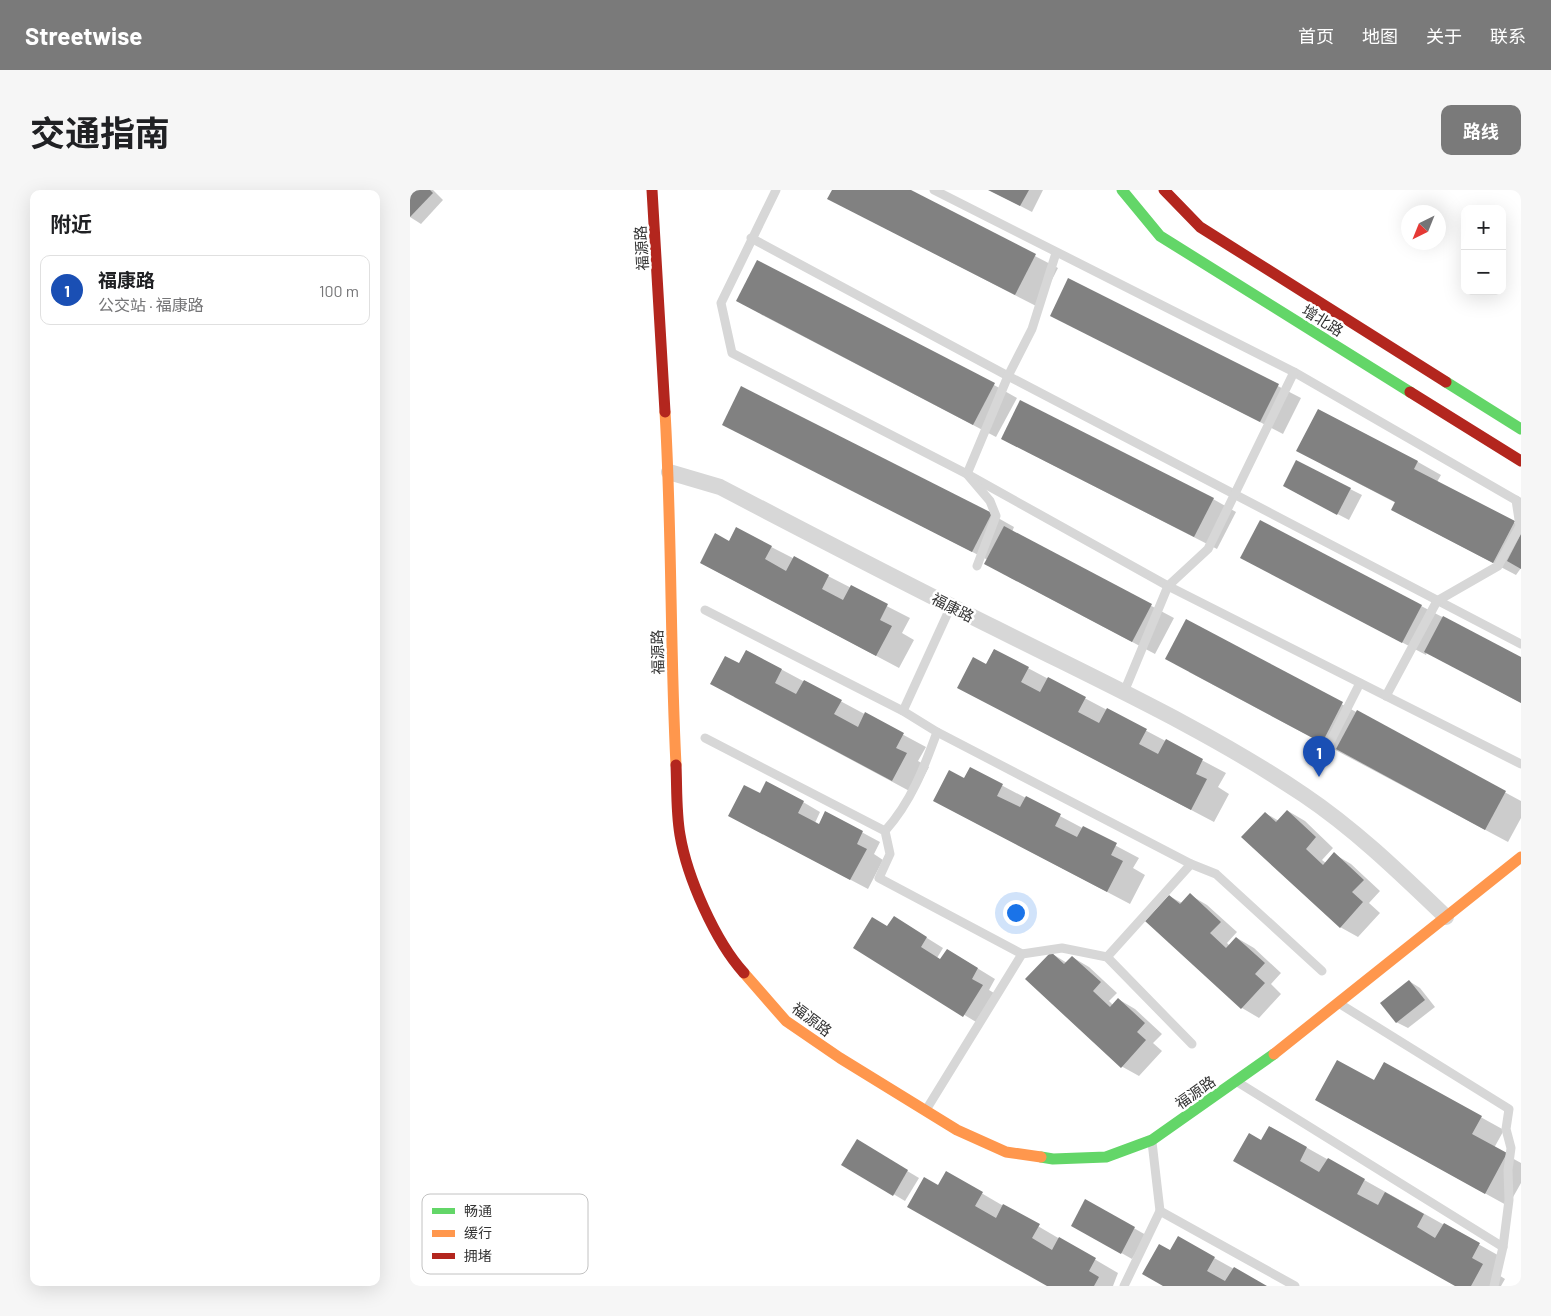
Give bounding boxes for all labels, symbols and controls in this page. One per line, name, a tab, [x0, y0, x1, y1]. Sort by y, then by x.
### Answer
text: Streetwise	[25, 21, 142, 50]
text: 首页	[1298, 25, 1334, 47]
text: 地图	[1362, 25, 1398, 47]
text: 关于	[1426, 25, 1462, 47]
text: 联系	[1490, 25, 1526, 47]
button: 路线	[1441, 105, 1521, 155]
text: 交通指南	[30, 111, 170, 153]
north arrow	[1401, 205, 1446, 250]
map controls	[1461, 205, 1506, 295]
button: +	[1461, 205, 1506, 250]
text: 附近	[50, 211, 92, 236]
street label: 福源路	[631, 225, 651, 271]
button: −	[1461, 250, 1506, 295]
text: 福康路	[98, 268, 155, 291]
text: 1	[64, 281, 70, 300]
text: 100 m	[319, 281, 359, 300]
text: 公交站 · 福康路	[98, 295, 204, 314]
street label: 增北路	[1299, 300, 1347, 340]
street label: 福康路	[929, 589, 977, 625]
street label: 福源路	[648, 629, 666, 675]
pin: 1	[1303, 736, 1335, 777]
your location	[1003, 900, 1029, 926]
street label: 福源路	[789, 998, 835, 1040]
street label: 福源路	[1171, 1072, 1219, 1112]
legend	[422, 1194, 588, 1274]
text: 畅通	[464, 1202, 492, 1219]
text: 缓行	[464, 1224, 492, 1241]
text: 拥堵	[464, 1247, 492, 1264]

